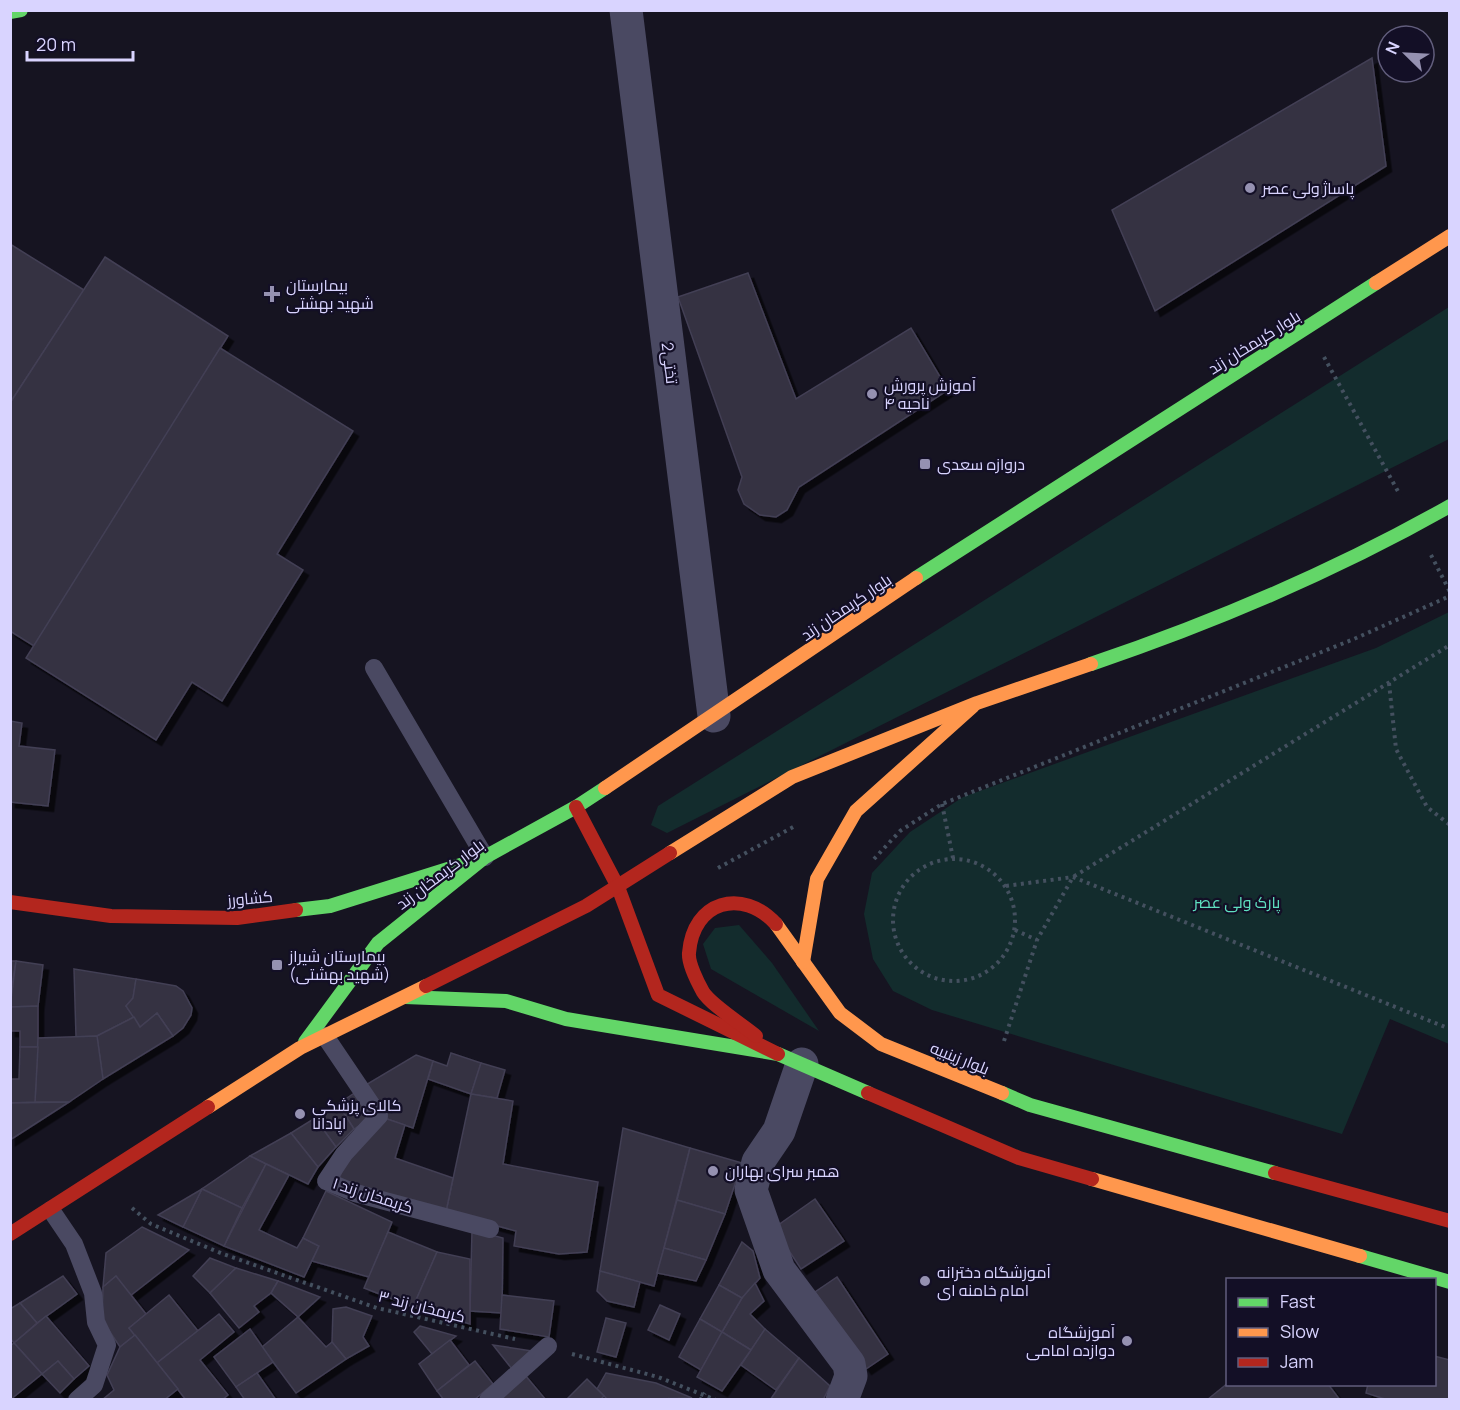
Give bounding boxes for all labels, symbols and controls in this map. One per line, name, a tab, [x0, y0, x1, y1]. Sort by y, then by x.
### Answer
scale bar	[27, 24, 134, 62]
north arrow	[1376, 24, 1436, 84]
text: 20 m	[36, 32, 76, 56]
text: N	[1380, 38, 1405, 58]
place label: پاساژ ولی عصر	[1261, 177, 1355, 200]
marker: پاساژ ولی عصر	[1243, 181, 1257, 195]
place label: بیمارستان شهید بهشتی	[286, 274, 374, 314]
marker: بیمارستان شهید بهشتی	[263, 285, 281, 303]
street label: بلوار کریمخان زند	[1204, 305, 1304, 379]
street label: 2تختی	[657, 341, 684, 386]
place label: آموزش پرورش ناحیه ۴	[884, 374, 977, 414]
marker: آموزش پرورش ناحیه ۴	[865, 387, 879, 401]
place label: دروازه سعدی	[937, 453, 1025, 475]
marker: دروازه سعدی	[918, 457, 932, 471]
street label: بلوار کریمخان زند	[796, 568, 896, 646]
street label: بلوار کریمخان زند	[391, 834, 489, 914]
street label: کشاورز	[225, 885, 274, 911]
park label: پارک ولی عصر	[1193, 891, 1281, 914]
place label: بیمارستان شیراز (شهید بهشتی)	[288, 945, 390, 985]
marker: بیمارستان شیراز (شهید بهشتی)	[270, 958, 284, 972]
street label: بلوار زینبیه	[927, 1036, 993, 1080]
place label: کالای پزشکی اپادانا	[312, 1094, 402, 1135]
marker: کالای پزشکی اپادانا	[293, 1107, 307, 1121]
place label: همبر سرای بهاران	[725, 1160, 840, 1182]
marker: همبر سرای بهاران	[706, 1164, 720, 1178]
street label: کریمخان زند ۱	[330, 1172, 416, 1218]
place label: آموزشگاه دخترانه امام خامنه ای	[937, 1261, 1051, 1302]
marker: آموزشگاه دخترانه امام خامنه ای	[918, 1274, 932, 1288]
legend	[1226, 1278, 1436, 1386]
street label: کریمخان زند ۳	[376, 1285, 468, 1327]
text: Fast	[1280, 1289, 1315, 1313]
text: Slow	[1280, 1319, 1320, 1343]
place label: آموزشگاه دوازده امامی	[1026, 1321, 1116, 1361]
marker: آموزشگاه دوازده امامی	[1120, 1334, 1134, 1348]
text: Jam	[1280, 1349, 1314, 1373]

